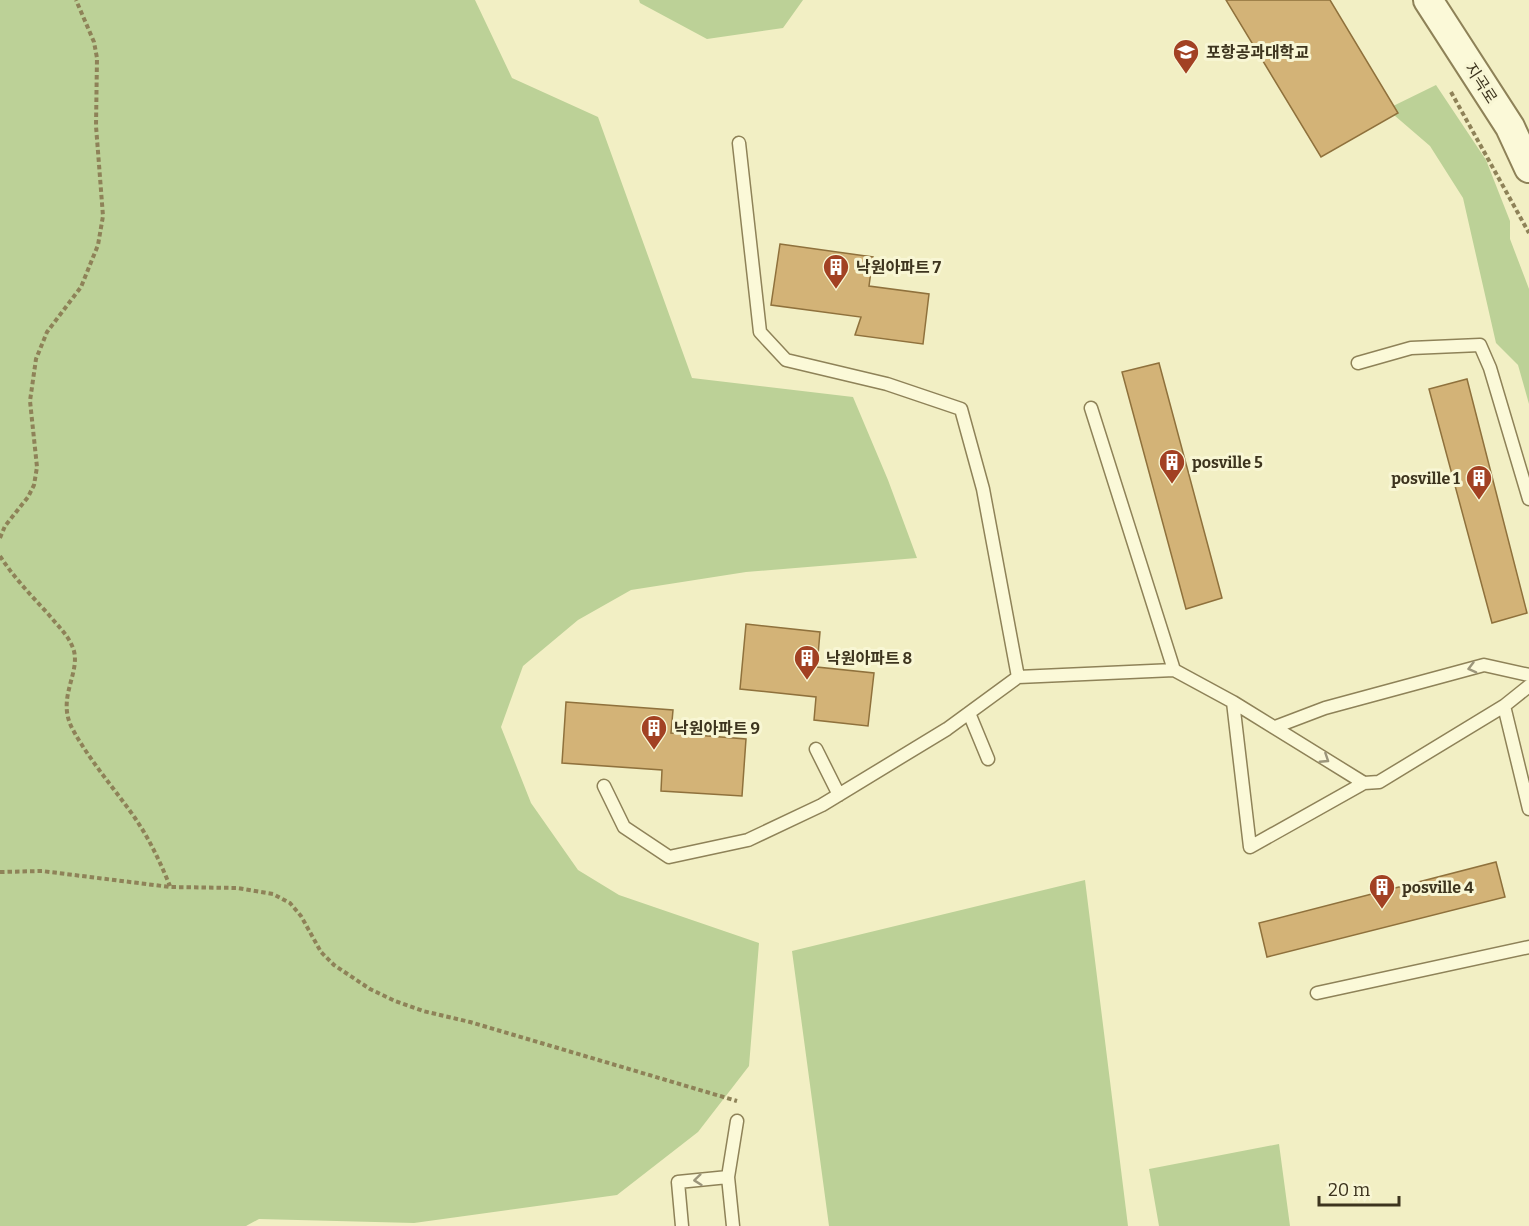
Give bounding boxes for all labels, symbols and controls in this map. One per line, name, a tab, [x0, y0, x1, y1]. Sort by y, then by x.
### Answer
school or university icon: 포항공과대학교	[1171, 37, 1201, 75]
place label: 포항공과대학교	[1206, 43, 1309, 62]
street label: 지곡로	[1461, 59, 1501, 107]
building icon: 낙원아파트 7	[821, 252, 851, 290]
place label: 낙원아파트 7	[856, 258, 941, 277]
building icon: posville 5	[1157, 447, 1187, 485]
place label: posville 5	[1192, 453, 1263, 472]
building icon: posville 1	[1464, 463, 1494, 501]
place label: posville 1	[1391, 469, 1460, 488]
building icon: 낙원아파트 8	[792, 643, 822, 681]
place label: 낙원아파트 8	[826, 649, 912, 668]
one-way arrow	[1467, 661, 1478, 673]
building icon: 낙원아파트 9	[639, 713, 669, 751]
place label: 낙원아파트 9	[674, 719, 760, 738]
one-way arrow	[1318, 752, 1329, 763]
building icon: posville 4	[1367, 872, 1397, 910]
place label: posville 4	[1402, 878, 1474, 897]
scale bar	[1319, 1169, 1398, 1207]
one-way arrow	[694, 1173, 703, 1186]
text: 20 m	[1328, 1179, 1370, 1201]

